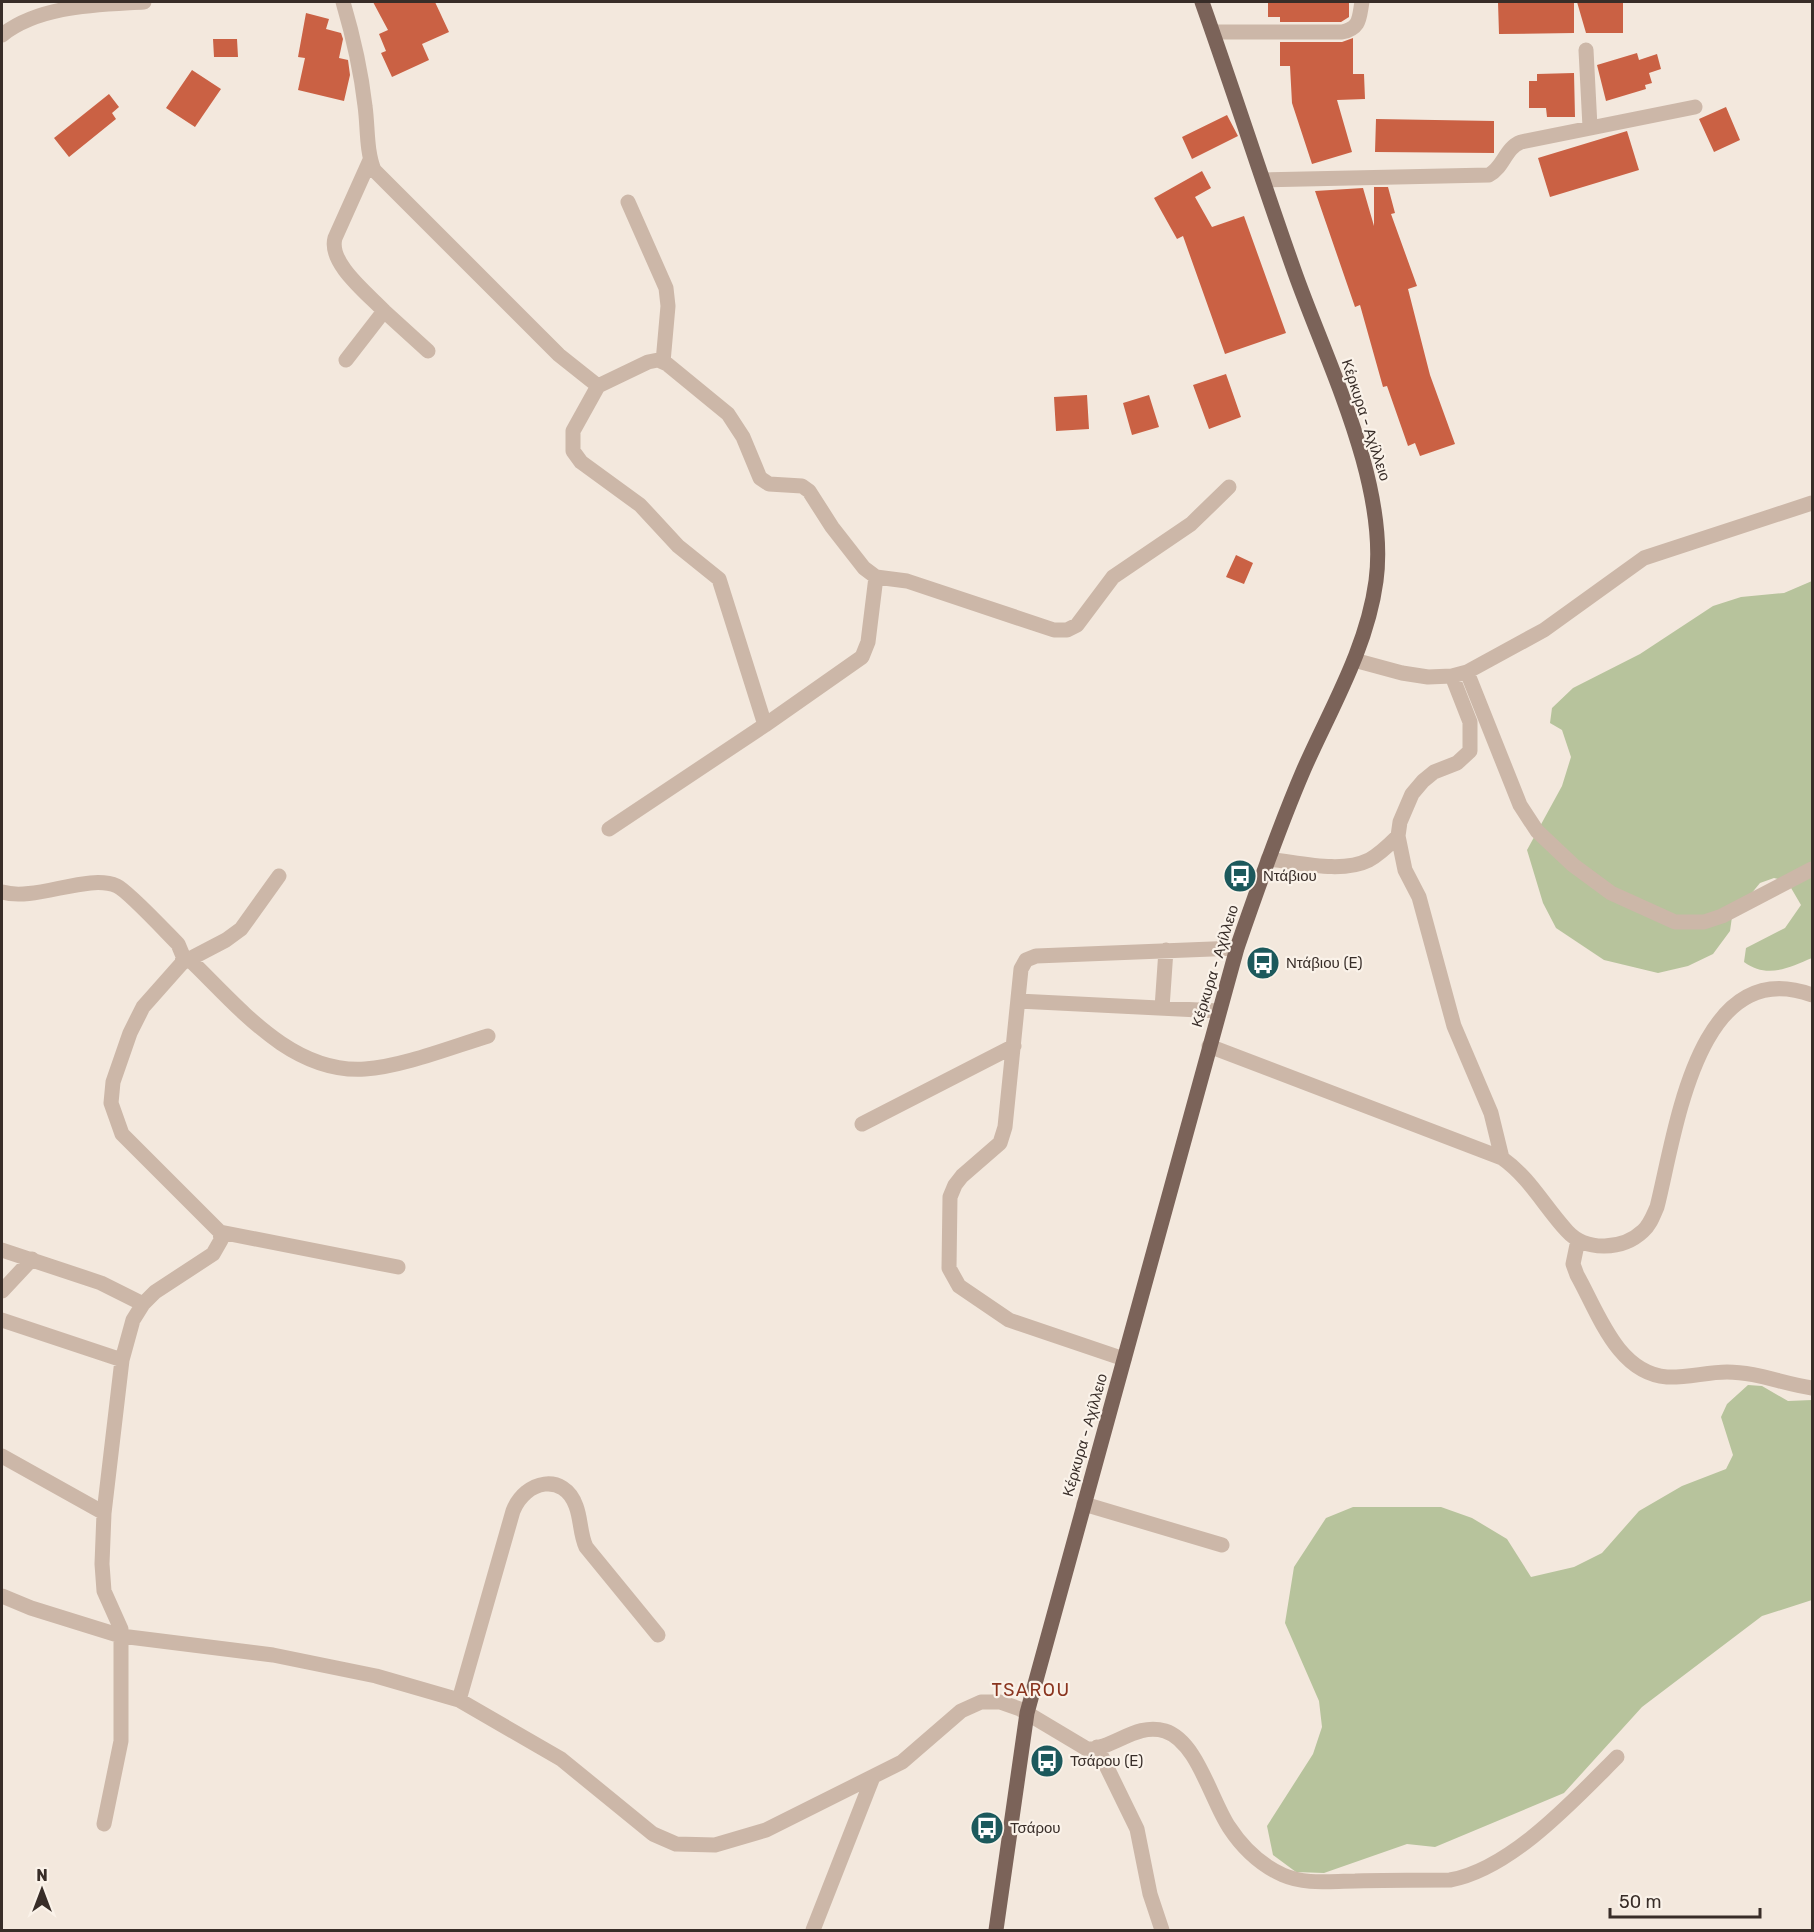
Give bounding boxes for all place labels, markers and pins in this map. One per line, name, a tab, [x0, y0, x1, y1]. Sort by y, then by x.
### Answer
bus stop icon: Ντάβιου	[1222, 858, 1258, 894]
place label: Ντάβιου	[1263, 867, 1317, 885]
bus stop icon: Ντάβιου (E)	[1245, 945, 1281, 981]
place label: Ντάβιου (E)	[1286, 954, 1363, 972]
bus stop icon: Τσάρου (E)	[1029, 1743, 1065, 1779]
place label: Τσάρου (E)	[1070, 1752, 1143, 1770]
bus stop icon: Τσάρου	[969, 1810, 1005, 1846]
place label: Τσάρου	[1010, 1819, 1061, 1837]

